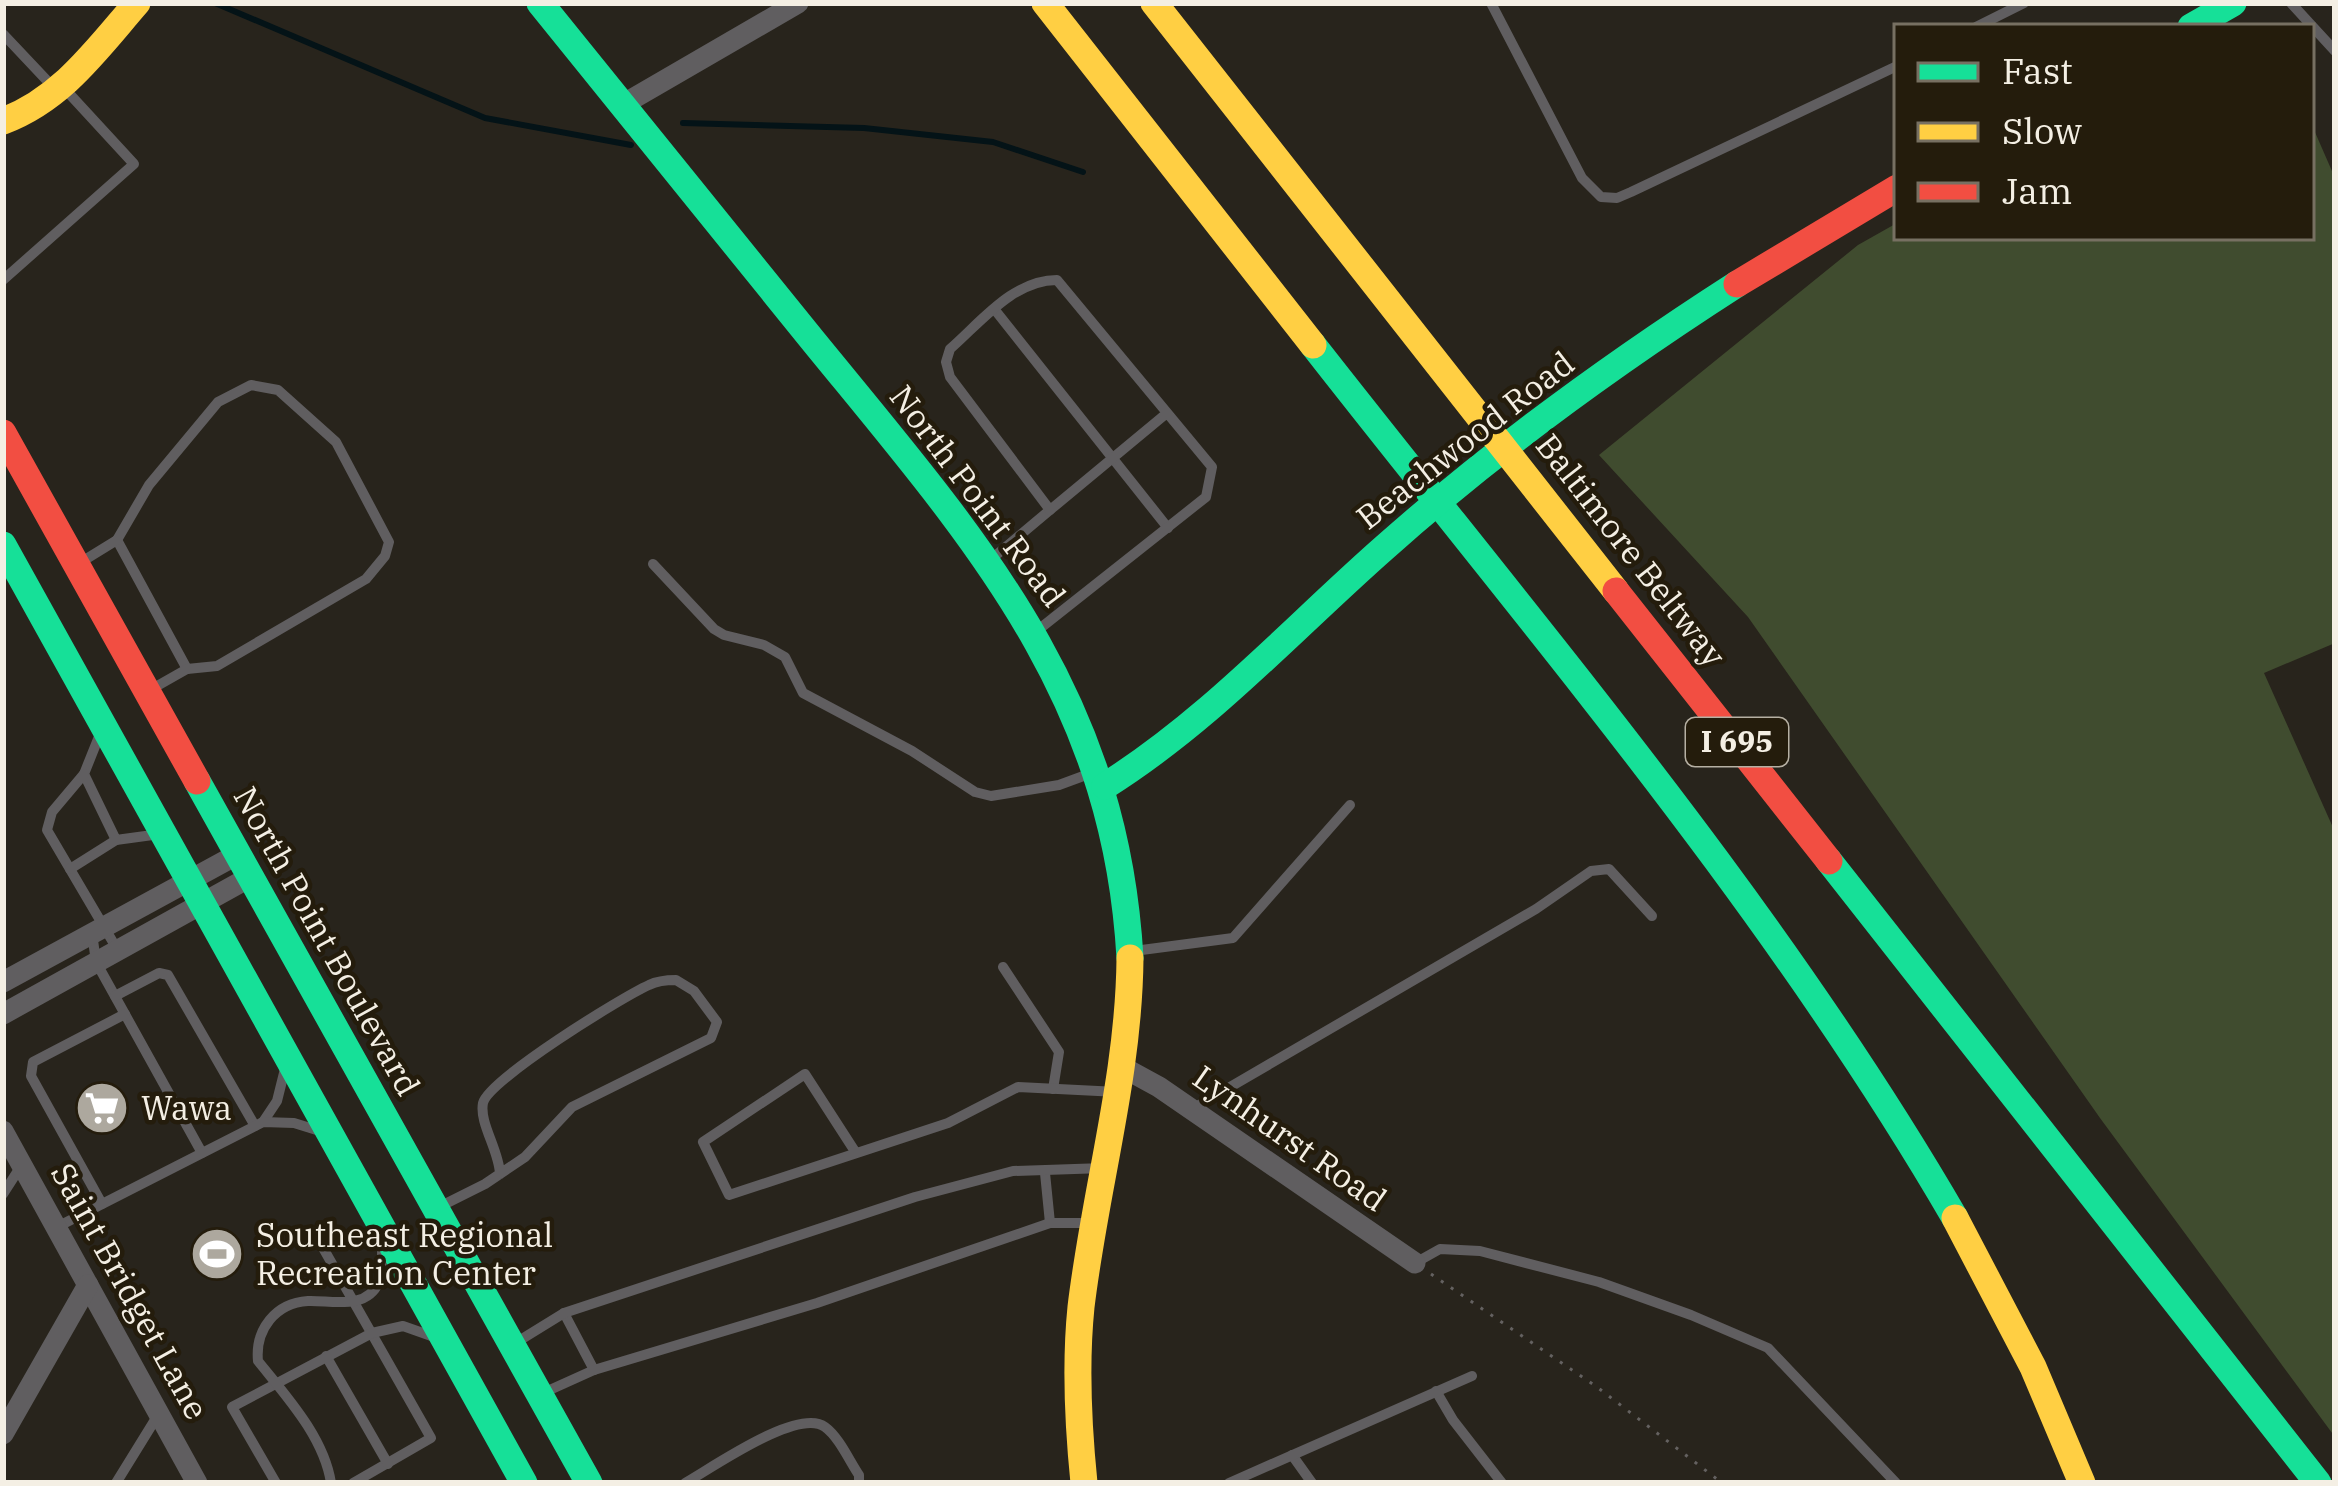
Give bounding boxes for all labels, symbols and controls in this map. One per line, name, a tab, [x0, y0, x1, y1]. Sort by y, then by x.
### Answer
legend	[1894, 24, 2314, 240]
text: Fast	[2002, 47, 2073, 94]
text: Slow	[2002, 107, 2082, 154]
text: Jam	[2002, 167, 2072, 214]
street label: Beachwood Road	[1347, 341, 1582, 538]
street label: North Point Road	[881, 376, 1076, 615]
street label: Baltimore Beltway	[1527, 425, 1736, 675]
road number: I 695	[1686, 718, 1788, 766]
street label: North Point Boulevard	[225, 779, 430, 1103]
street label: Lynhurst Road	[1185, 1055, 1396, 1220]
supermarket icon: Wawa	[74, 1080, 130, 1136]
place label: Wawa	[141, 1086, 232, 1129]
street label: Saint Bridget Lane	[42, 1155, 219, 1426]
place label: Southeast Regional Recreation Center	[256, 1213, 553, 1294]
sports icon: Southeast Regional Recreation Center	[189, 1226, 245, 1282]

